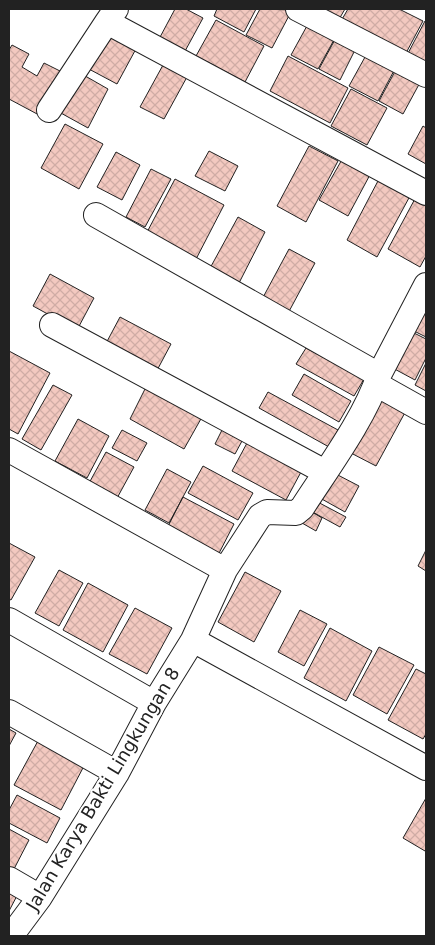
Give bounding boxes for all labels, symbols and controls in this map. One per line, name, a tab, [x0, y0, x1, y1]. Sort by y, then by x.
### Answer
street label: Jalan Karya Bakti Lingkungan 8	[21, 663, 184, 915]

